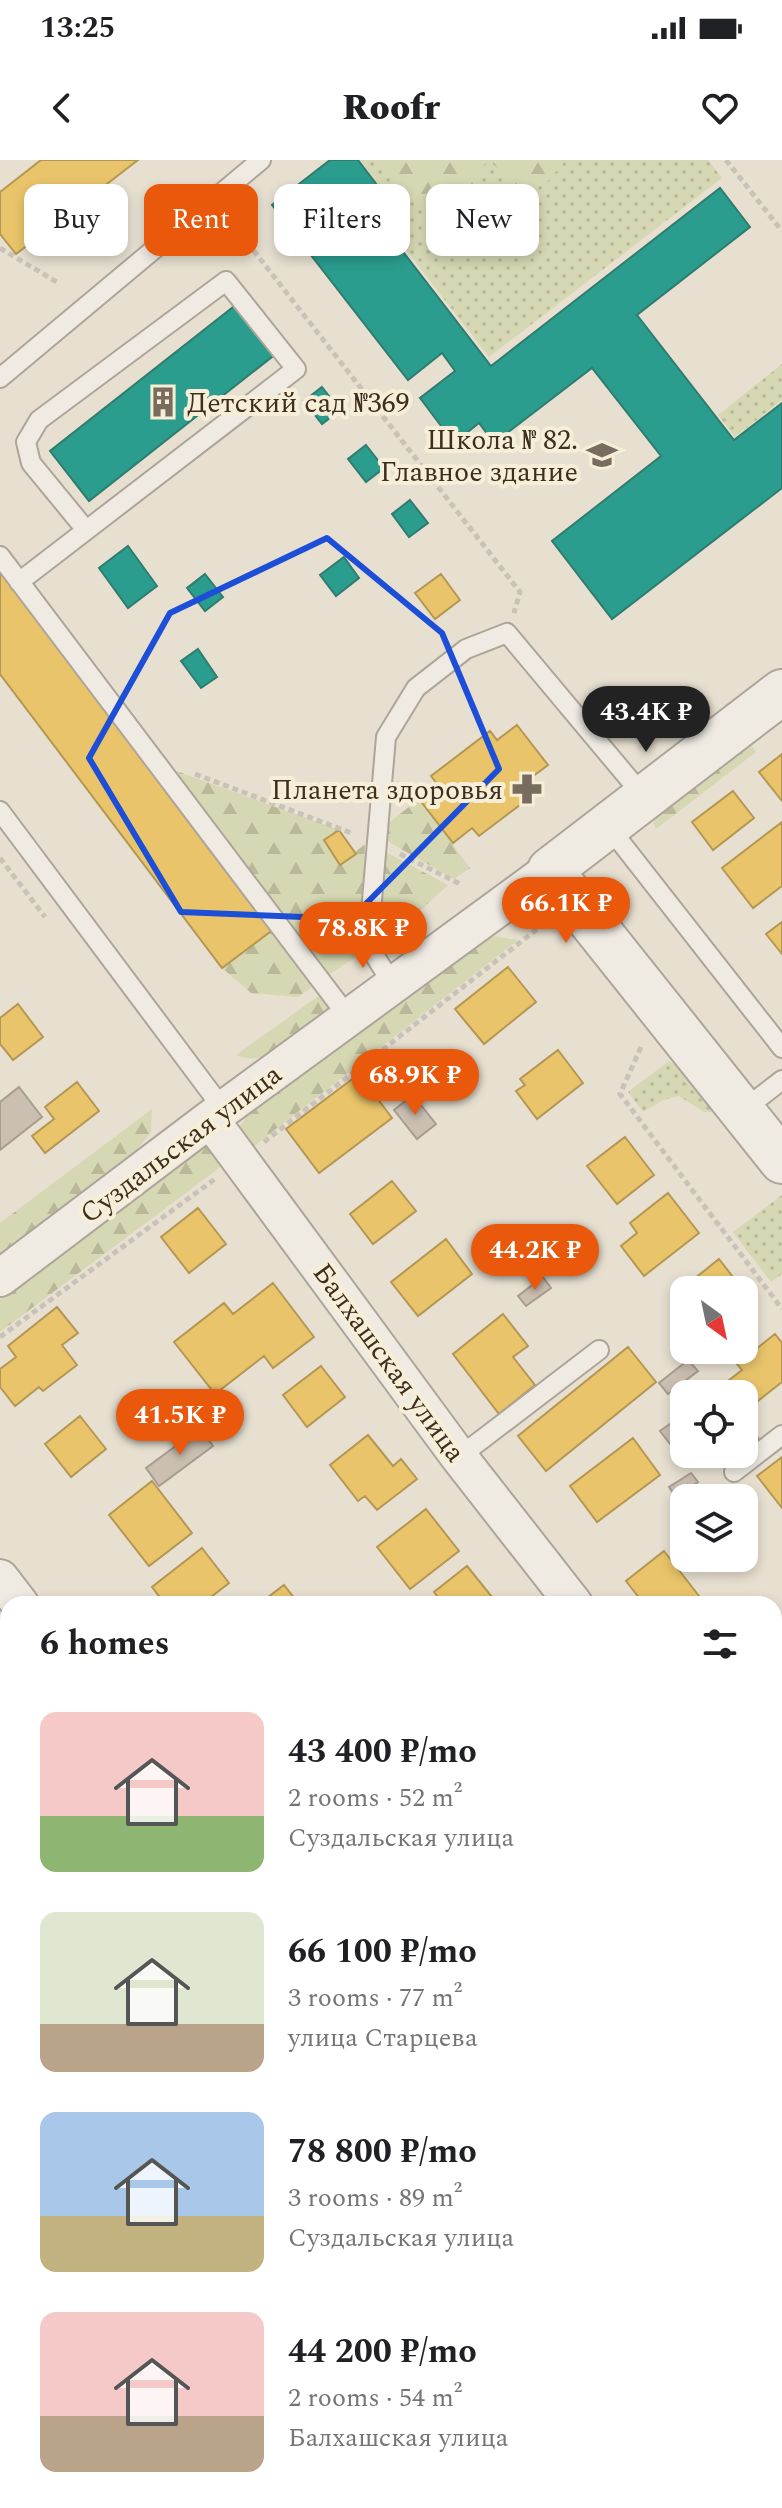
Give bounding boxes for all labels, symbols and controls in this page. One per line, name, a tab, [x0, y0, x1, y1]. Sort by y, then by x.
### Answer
text: 13:25	[40, 5, 115, 51]
text: Roofr	[342, 81, 440, 136]
icon: back	[40, 86, 84, 130]
icon: heart	[698, 86, 742, 130]
chip: Buy	[24, 184, 128, 256]
chip: Rent	[144, 184, 258, 256]
chip: Filters	[274, 184, 410, 256]
chip: New	[426, 184, 539, 256]
place label: Детский сад №369	[187, 382, 409, 425]
building icon: Детский сад №369	[146, 385, 180, 419]
place label: Школа № 82. Главное здание	[380, 419, 578, 494]
school or university icon: Школа № 82. Главное здание	[585, 438, 619, 472]
pin: 43.4K ₽	[572, 686, 720, 754]
text: 43.4K ₽	[600, 692, 692, 732]
place label: Планета здоровья	[271, 769, 503, 812]
pharmacy icon: Планета здоровья	[510, 772, 544, 806]
pin: 66.1K ₽	[492, 877, 640, 945]
text: 66.1K ₽	[520, 883, 612, 923]
pin: 78.8K ₽	[289, 902, 437, 970]
text: 78.8K ₽	[317, 908, 409, 948]
pin: 68.9K ₽	[341, 1049, 489, 1117]
street label: Суздальская улица	[71, 1054, 291, 1235]
text: 68.9K ₽	[369, 1055, 461, 1095]
pin: 44.2K ₽	[461, 1224, 609, 1292]
text: 44.2K ₽	[489, 1230, 581, 1270]
street label: Балхашская улица	[302, 1254, 476, 1472]
north arrow	[670, 1276, 758, 1364]
map controls	[670, 1276, 758, 1572]
button: locate	[670, 1380, 758, 1468]
pin: 41.5K ₽	[106, 1389, 254, 1457]
text: 41.5K ₽	[134, 1395, 226, 1435]
button: layers	[670, 1484, 758, 1572]
text: 6 homes	[40, 1618, 170, 1670]
icon: filters	[698, 1622, 742, 1666]
text: 43 400 ₽/mo	[288, 1726, 477, 1778]
icon: home	[104, 1744, 200, 1840]
text: 2 rooms · 52 m²	[288, 1778, 462, 1818]
text: Суздальская улица	[288, 1818, 514, 1858]
text: 66 100 ₽/mo	[288, 1926, 477, 1978]
icon: home	[104, 1944, 200, 2040]
text: 3 rooms · 77 m²	[288, 1978, 462, 2018]
text: улица Старцева	[288, 2018, 478, 2058]
text: 78 800 ₽/mo	[288, 2126, 477, 2178]
icon: home	[104, 2144, 200, 2240]
text: 3 rooms · 89 m²	[288, 2178, 462, 2218]
text: Суздальская улица	[288, 2218, 514, 2258]
text: 44 200 ₽/mo	[288, 2326, 477, 2378]
icon: home	[104, 2344, 200, 2440]
text: 2 rooms · 54 m²	[288, 2378, 462, 2418]
text: Балхашская улица	[288, 2418, 509, 2458]

